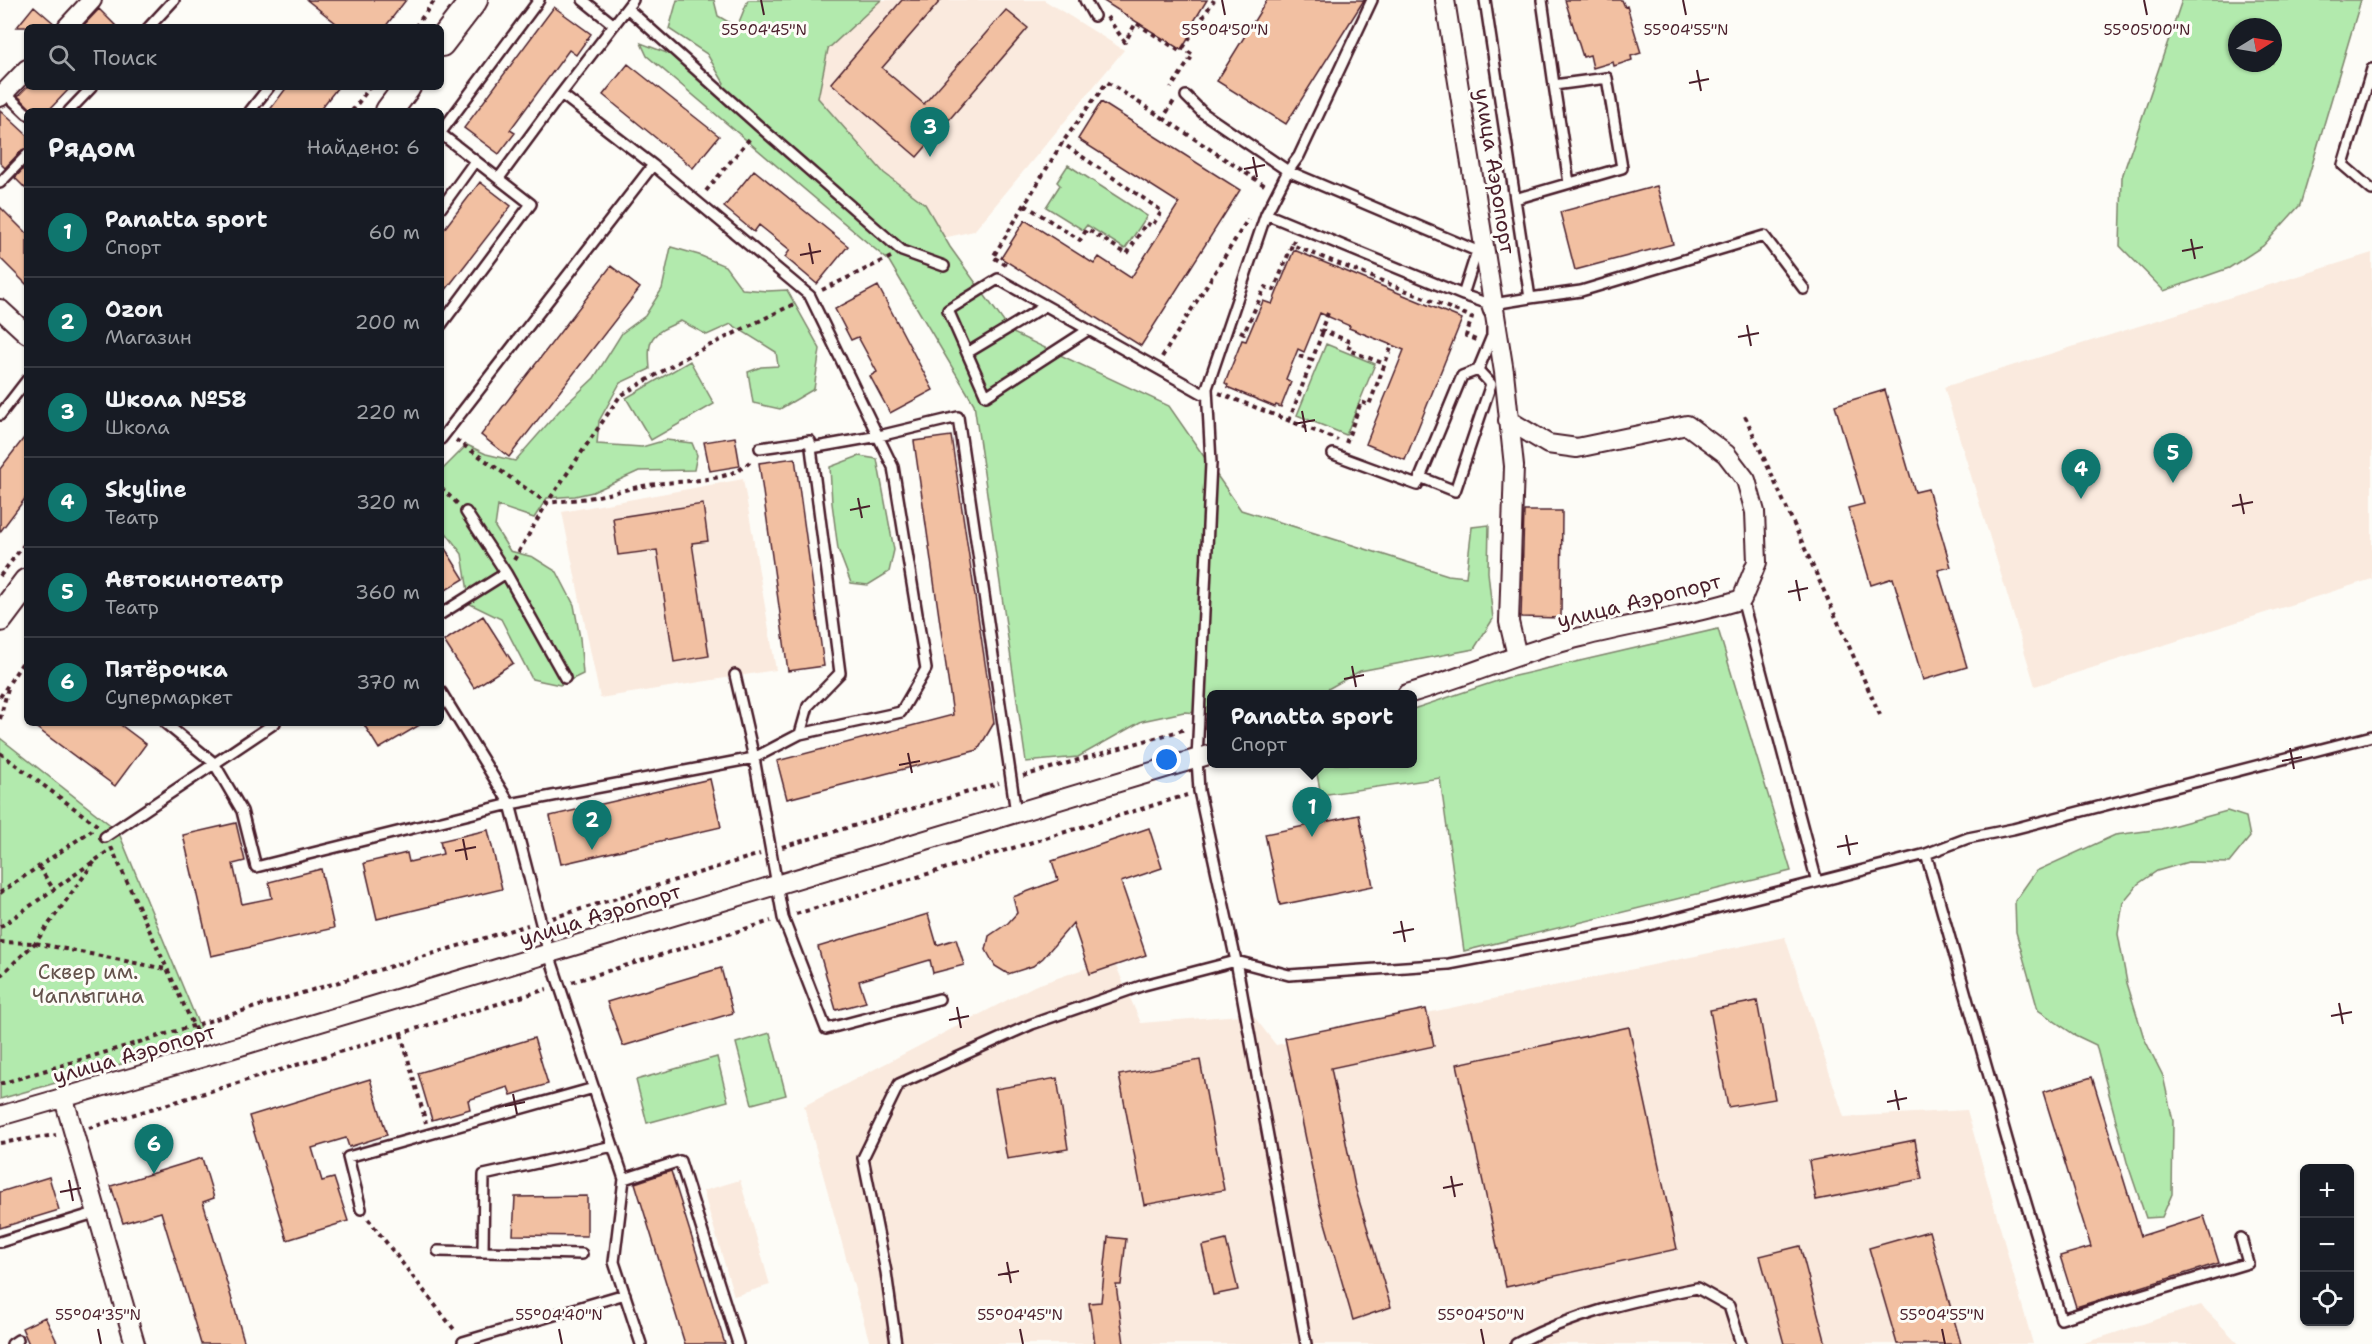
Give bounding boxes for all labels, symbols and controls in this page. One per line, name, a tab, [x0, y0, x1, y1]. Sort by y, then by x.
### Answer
north arrow	[2228, 18, 2282, 72]
text: 55°04'45"N	[721, 20, 807, 40]
text: 55°04'50"N	[1182, 20, 1268, 40]
text: 55°04'55"N	[1644, 20, 1729, 40]
text: 55°05'00"N	[2104, 20, 2190, 40]
search box	[24, 24, 444, 90]
icon: search	[45, 41, 78, 74]
text: Поиск	[93, 43, 157, 72]
street label: улица Аэропорт	[1468, 86, 1522, 256]
pin: 3	[910, 108, 950, 157]
text: Рядом	[48, 130, 135, 165]
text: Найдено: 6	[307, 134, 420, 160]
text: Panatta sport	[105, 205, 267, 234]
text: 1	[63, 219, 72, 245]
text: 60 m	[368, 219, 420, 245]
text: Спорт	[105, 234, 161, 260]
text: Ozon	[105, 295, 163, 324]
text: 2	[61, 309, 75, 335]
text: 200 m	[355, 309, 420, 335]
text: Магазин	[105, 324, 192, 350]
text: Школа №58	[105, 385, 247, 414]
text: 3	[61, 399, 75, 425]
text: 220 m	[356, 399, 420, 425]
text: Школа	[105, 414, 170, 440]
pin: 5	[2154, 434, 2192, 483]
pin: 4	[2062, 450, 2100, 499]
text: Skyline	[105, 475, 187, 504]
text: 4	[61, 489, 75, 515]
text: 320 m	[356, 489, 420, 515]
text: Театр	[105, 504, 159, 530]
text: Автокинотеатр	[105, 565, 284, 594]
street label: улица Аэропорт	[1554, 567, 1724, 635]
text: 5	[61, 579, 74, 605]
text: 360 m	[355, 579, 420, 605]
text: Театр	[105, 594, 159, 620]
text: Пятёрочка	[105, 655, 228, 684]
text: 6	[61, 669, 75, 695]
text: 370 m	[356, 669, 420, 695]
text: Супермаркет	[105, 684, 232, 710]
popup	[1207, 690, 1417, 768]
text: Panatta sport	[1231, 702, 1393, 731]
text: Спорт	[1231, 731, 1287, 757]
your location	[1152, 745, 1181, 774]
pin: 1	[1292, 788, 1332, 837]
pin: 2	[572, 800, 612, 850]
street label: улица Аэропорт	[516, 877, 685, 953]
park label: Сквер им. Чаплыгина	[32, 958, 144, 1010]
street label: улица Аэропорт	[50, 1017, 219, 1091]
pin: 6	[134, 1124, 174, 1174]
map controls	[2300, 1164, 2354, 1326]
button: +	[2300, 1164, 2354, 1218]
button: −	[2300, 1218, 2354, 1272]
button: locate	[2300, 1272, 2354, 1326]
text: 55°04'35"N	[55, 1305, 141, 1325]
text: 55°04'40"N	[515, 1305, 603, 1325]
text: 55°04'45"N	[977, 1305, 1063, 1325]
text: 55°04'50"N	[1438, 1305, 1524, 1325]
text: 55°04'55"N	[1900, 1305, 1985, 1325]

